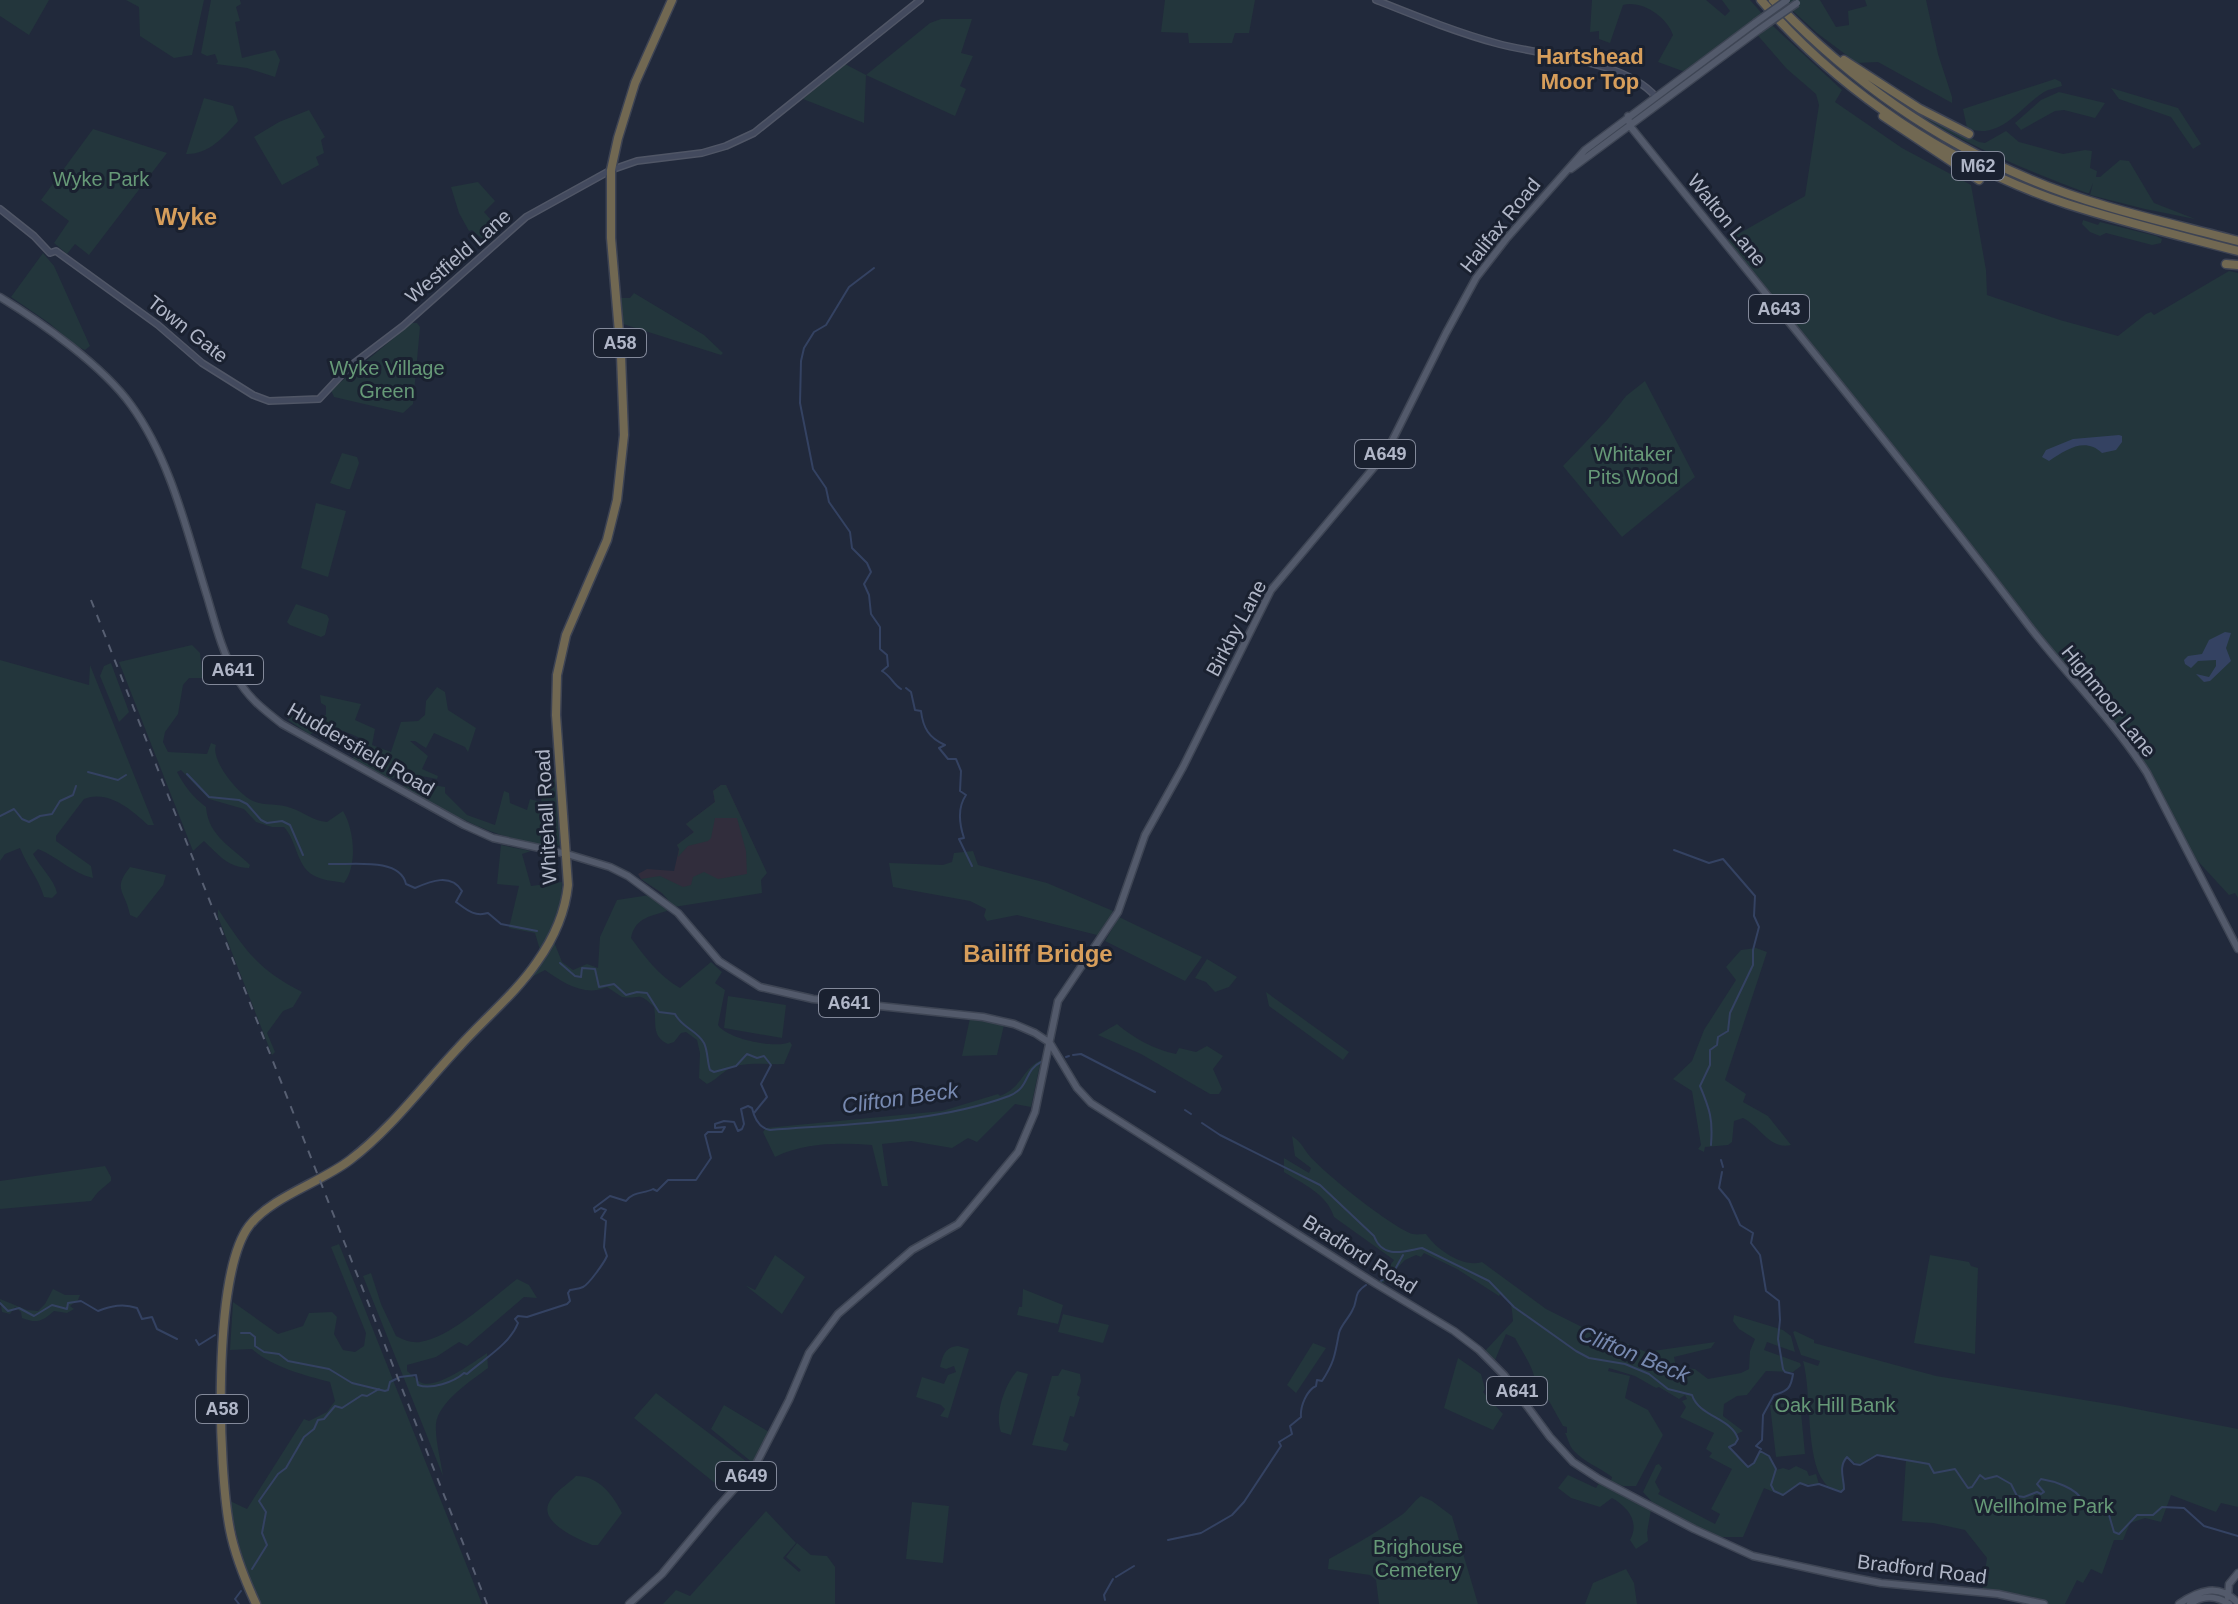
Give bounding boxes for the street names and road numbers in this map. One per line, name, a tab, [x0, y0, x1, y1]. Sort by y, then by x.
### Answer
road number: M62	[1952, 152, 2004, 180]
street label: Walton Lane	[1683, 170, 1771, 270]
street label: Halifax Road	[1455, 174, 1545, 276]
street label: Westfield Lane	[401, 204, 515, 308]
street label: Town Gate	[144, 291, 232, 367]
road number: A643	[1749, 295, 1809, 323]
road number: A58	[594, 329, 646, 357]
road number: A649	[1355, 440, 1415, 468]
street label: Birkby Lane	[1201, 576, 1271, 680]
street label: Highmoor Lane	[2057, 641, 2161, 761]
road number: A641	[203, 656, 263, 684]
street label: Huddersfield Road	[284, 698, 438, 800]
street label: Whitehall Road	[531, 749, 561, 885]
road number: A641	[819, 989, 879, 1017]
street label: Bradford Road	[1299, 1210, 1421, 1298]
road number: A641	[1487, 1377, 1547, 1405]
road number: A58	[196, 1395, 248, 1423]
road number: A649	[716, 1462, 776, 1490]
street label: Bradford Road	[1856, 1550, 1988, 1588]

